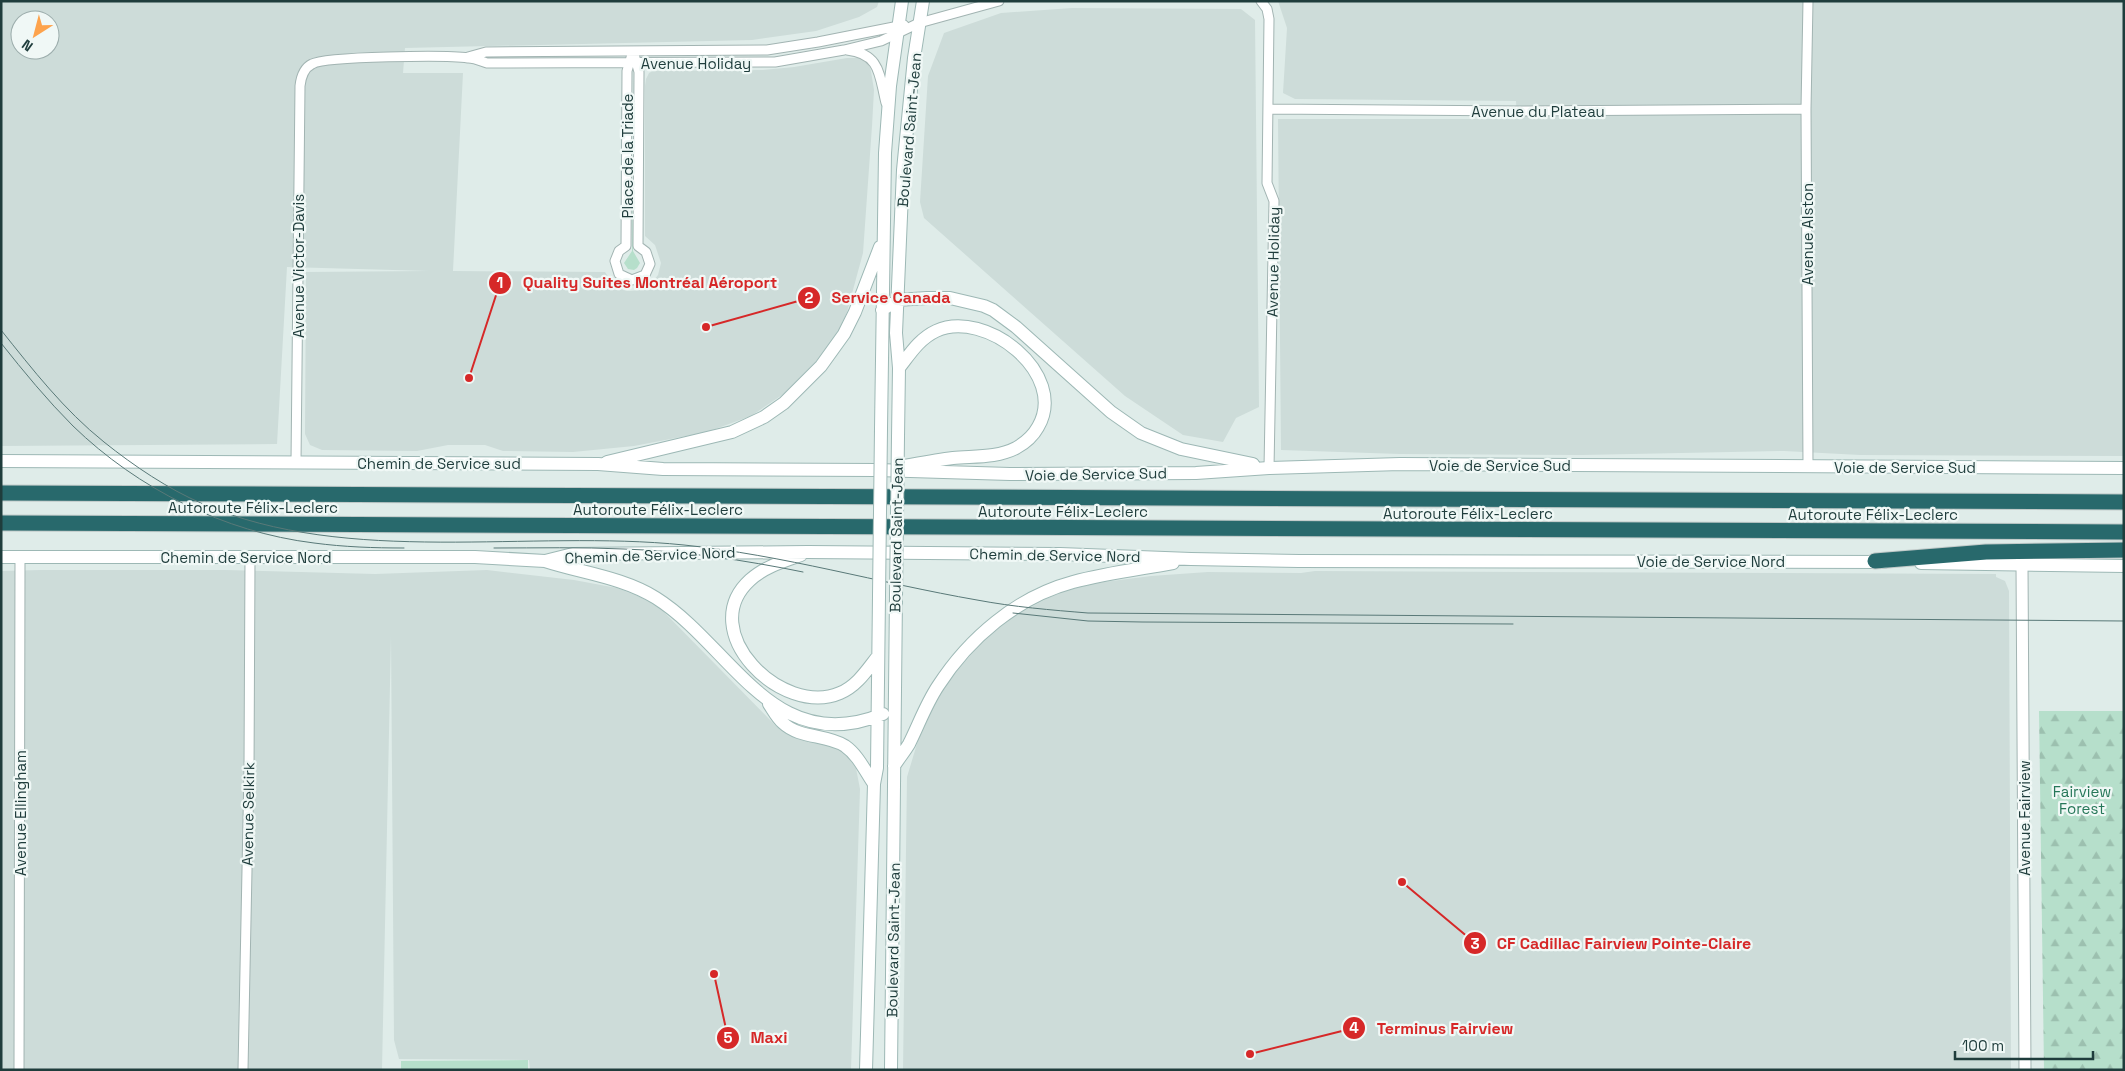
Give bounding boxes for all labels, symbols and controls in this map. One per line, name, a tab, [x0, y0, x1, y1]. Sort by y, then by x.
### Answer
north arrow	[10, 10, 60, 60]
text: N	[18, 35, 36, 56]
street label: Boulevard Saint-Jean	[893, 52, 925, 208]
street label: Avenue Holiday	[641, 54, 751, 73]
street label: Place de la Triade	[618, 93, 637, 218]
street label: Avenue du Plateau	[1471, 102, 1605, 121]
street label: Avenue Alston	[1798, 183, 1817, 285]
street label: Avenue Victor-Davis	[289, 194, 308, 338]
street label: Avenue Holiday	[1263, 207, 1283, 317]
callout: Quality Suites Montréal Aéroport	[487, 267, 787, 298]
text: Quality Suites Montréal Aéroport	[523, 272, 777, 293]
text: 1	[497, 273, 503, 292]
callout: Service Canada	[797, 282, 961, 313]
text: Service Canada	[832, 287, 950, 308]
text: 2	[805, 288, 814, 307]
street label: Chemin de Service sud	[357, 454, 521, 473]
street label: Voie de Service Sud	[1429, 456, 1571, 475]
street label: Boulevard Saint-Jean	[885, 457, 907, 613]
street label: Voie de Service Sud	[1834, 458, 1976, 477]
street label: Voie de Service Sud	[1025, 463, 1167, 485]
street label: Autoroute Félix-Leclerc	[168, 498, 338, 517]
street label: Autoroute Félix-Leclerc	[573, 500, 743, 519]
street label: Autoroute Félix-Leclerc	[978, 502, 1148, 521]
street label: Autoroute Félix-Leclerc	[1383, 504, 1553, 523]
street label: Autoroute Félix-Leclerc	[1788, 505, 1958, 524]
street label: Chemin de Service Nord	[564, 543, 736, 567]
street label: Chemin de Service Nord	[969, 544, 1141, 566]
street label: Chemin de Service Nord	[160, 548, 332, 567]
street label: Voie de Service Nord	[1637, 552, 1785, 571]
street label: Avenue Ellingham	[11, 750, 30, 876]
street label: Avenue Fairview	[2015, 760, 2034, 876]
street label: Avenue Selkirk	[238, 762, 258, 866]
park label: Fairview Forest	[2053, 782, 2111, 818]
street label: Boulevard Saint-Jean	[882, 862, 904, 1018]
callout: CF Cadillac Fairview Pointe-Claire	[1462, 928, 1762, 959]
text: CF Cadillac Fairview Pointe-Claire	[1497, 933, 1751, 954]
text: 3	[1470, 934, 1480, 953]
callout: Terminus Fairview	[1342, 1013, 1523, 1044]
text: 4	[1349, 1018, 1359, 1037]
text: Terminus Fairview	[1377, 1018, 1513, 1039]
callout: Maxi	[716, 1022, 798, 1053]
text: Maxi	[750, 1027, 788, 1048]
text: 5	[723, 1028, 733, 1047]
scale bar	[1955, 1028, 2092, 1060]
text: 100 m	[1962, 1036, 2004, 1055]

